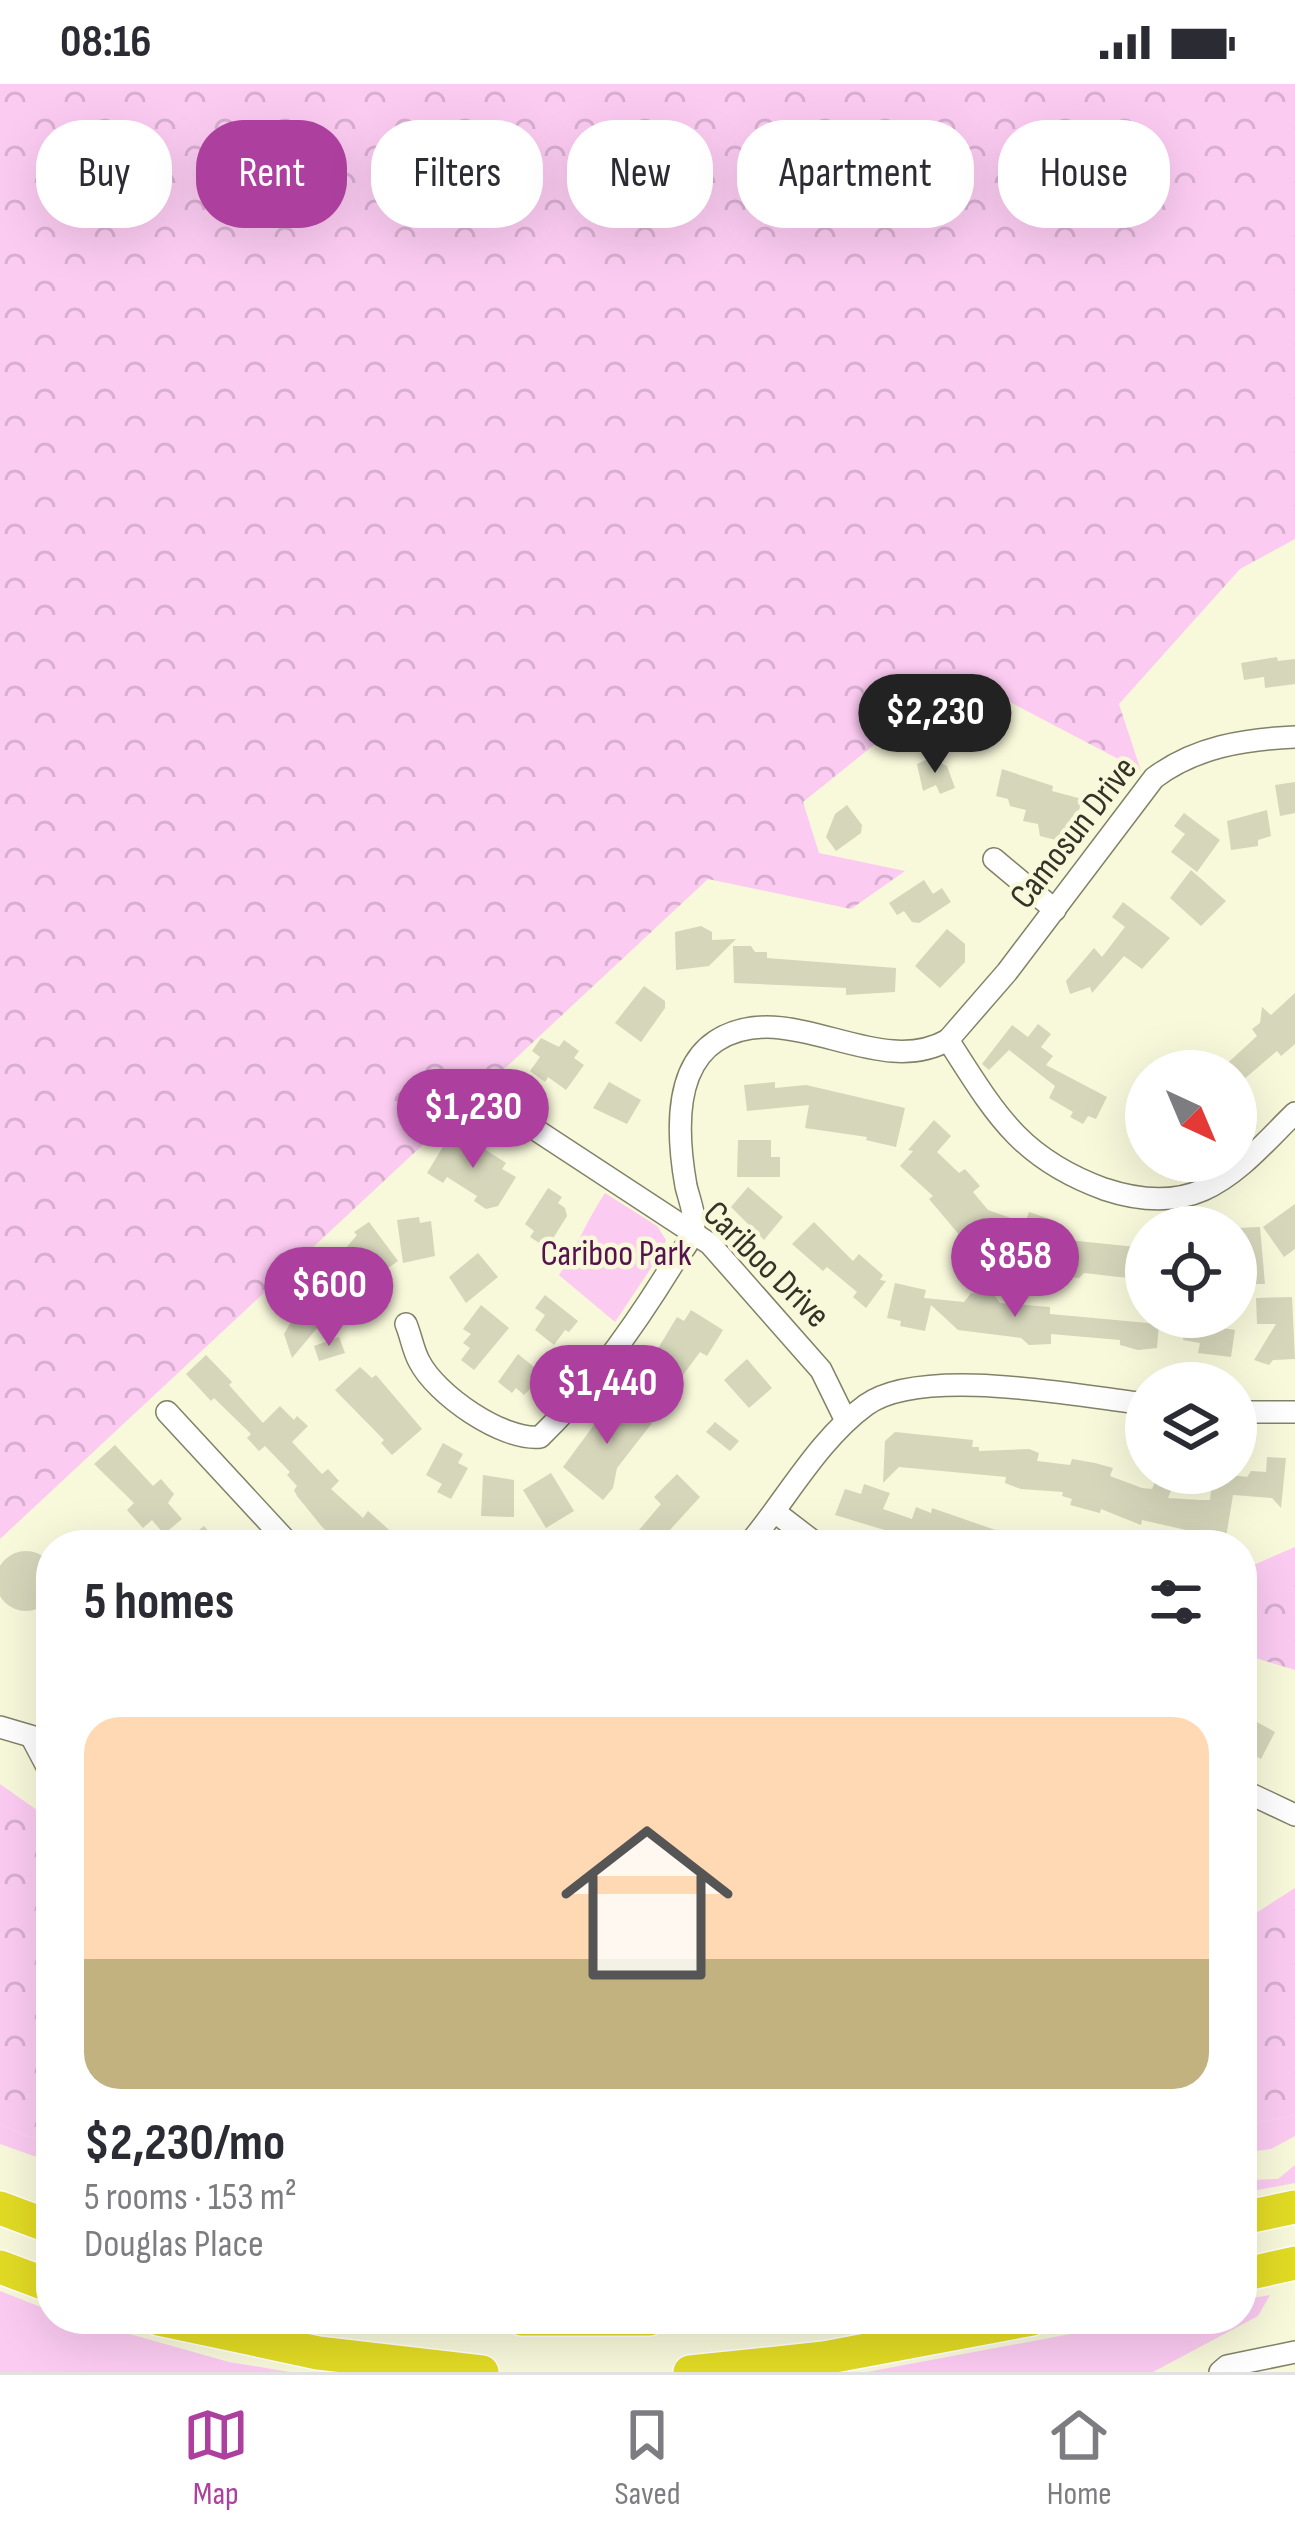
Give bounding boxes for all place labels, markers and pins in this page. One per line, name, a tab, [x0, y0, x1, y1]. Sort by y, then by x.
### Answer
pin: $2,230	[837, 674, 1033, 776]
pin: $1,230	[375, 1069, 571, 1171]
pin: $858	[944, 1218, 1086, 1320]
pin: $600	[258, 1247, 400, 1349]
pin: $1,440	[509, 1345, 705, 1447]

